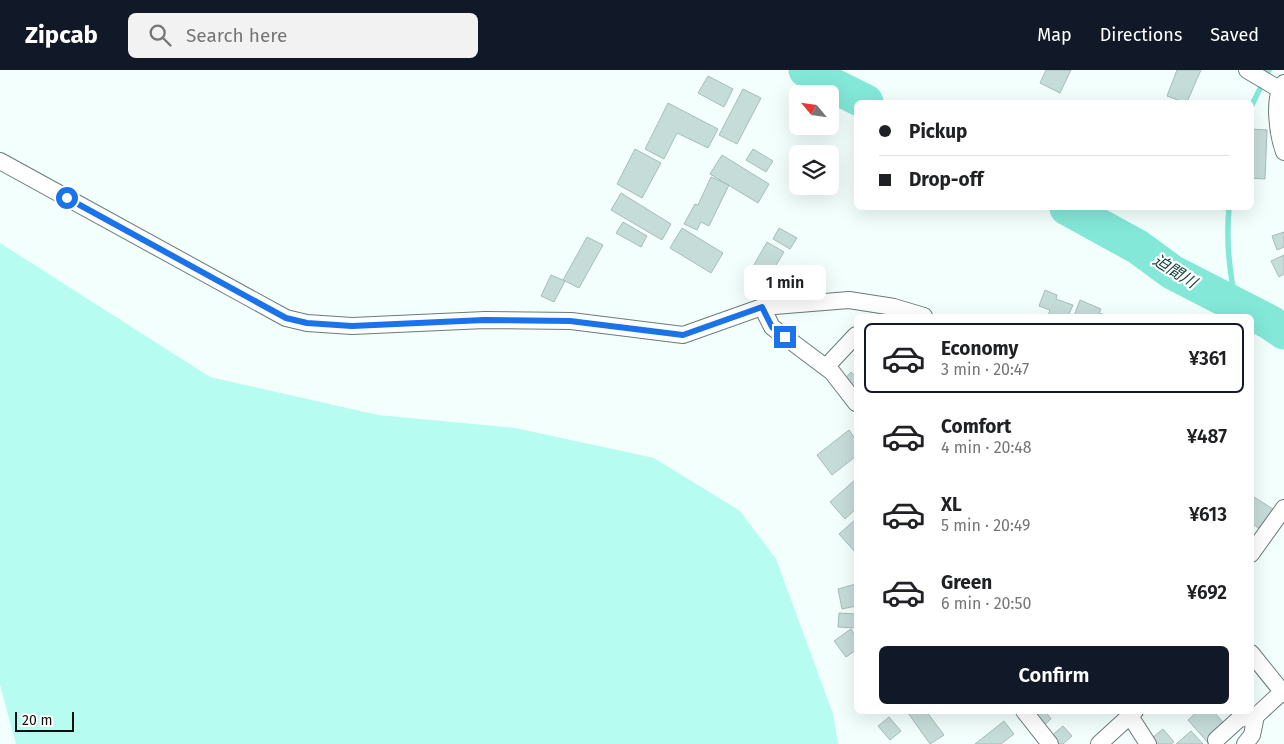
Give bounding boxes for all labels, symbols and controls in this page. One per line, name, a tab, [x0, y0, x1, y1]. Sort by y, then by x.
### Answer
search box	[128, 13, 478, 58]
text: Zipcab	[25, 21, 98, 49]
icon: search	[146, 21, 174, 49]
text: Search here	[186, 24, 287, 47]
text: Map	[1037, 24, 1072, 46]
text: Directions	[1100, 24, 1182, 46]
text: Saved	[1210, 24, 1259, 46]
north arrow	[789, 85, 839, 135]
map controls	[789, 85, 839, 195]
text: Pickup	[909, 120, 967, 143]
button: layers	[789, 145, 839, 195]
text: Drop-off	[909, 168, 983, 191]
route start	[56, 187, 78, 209]
water label: 迫間川	[1150, 250, 1202, 293]
callout: 1 min	[744, 264, 826, 300]
text: 1 min	[766, 273, 804, 292]
route end	[774, 326, 796, 348]
icon: car	[881, 336, 926, 381]
text: Economy	[941, 337, 1018, 360]
text: ¥361	[1189, 347, 1227, 370]
text: 3 min · 20:47	[941, 360, 1029, 379]
icon: car	[881, 414, 926, 459]
text: Comfort	[941, 415, 1011, 438]
text: ¥487	[1187, 425, 1227, 448]
text: 4 min · 20:48	[941, 438, 1032, 457]
icon: car	[881, 492, 926, 537]
text: XL	[941, 493, 962, 516]
text: ¥613	[1189, 503, 1227, 526]
text: 5 min · 20:49	[941, 516, 1030, 535]
icon: car	[881, 570, 926, 615]
text: Green	[941, 571, 992, 594]
text: ¥692	[1187, 581, 1227, 604]
text: 6 min · 20:50	[941, 594, 1031, 613]
button: Confirm	[879, 646, 1229, 704]
scale bar	[15, 709, 74, 732]
text: 20 m	[22, 712, 52, 729]

